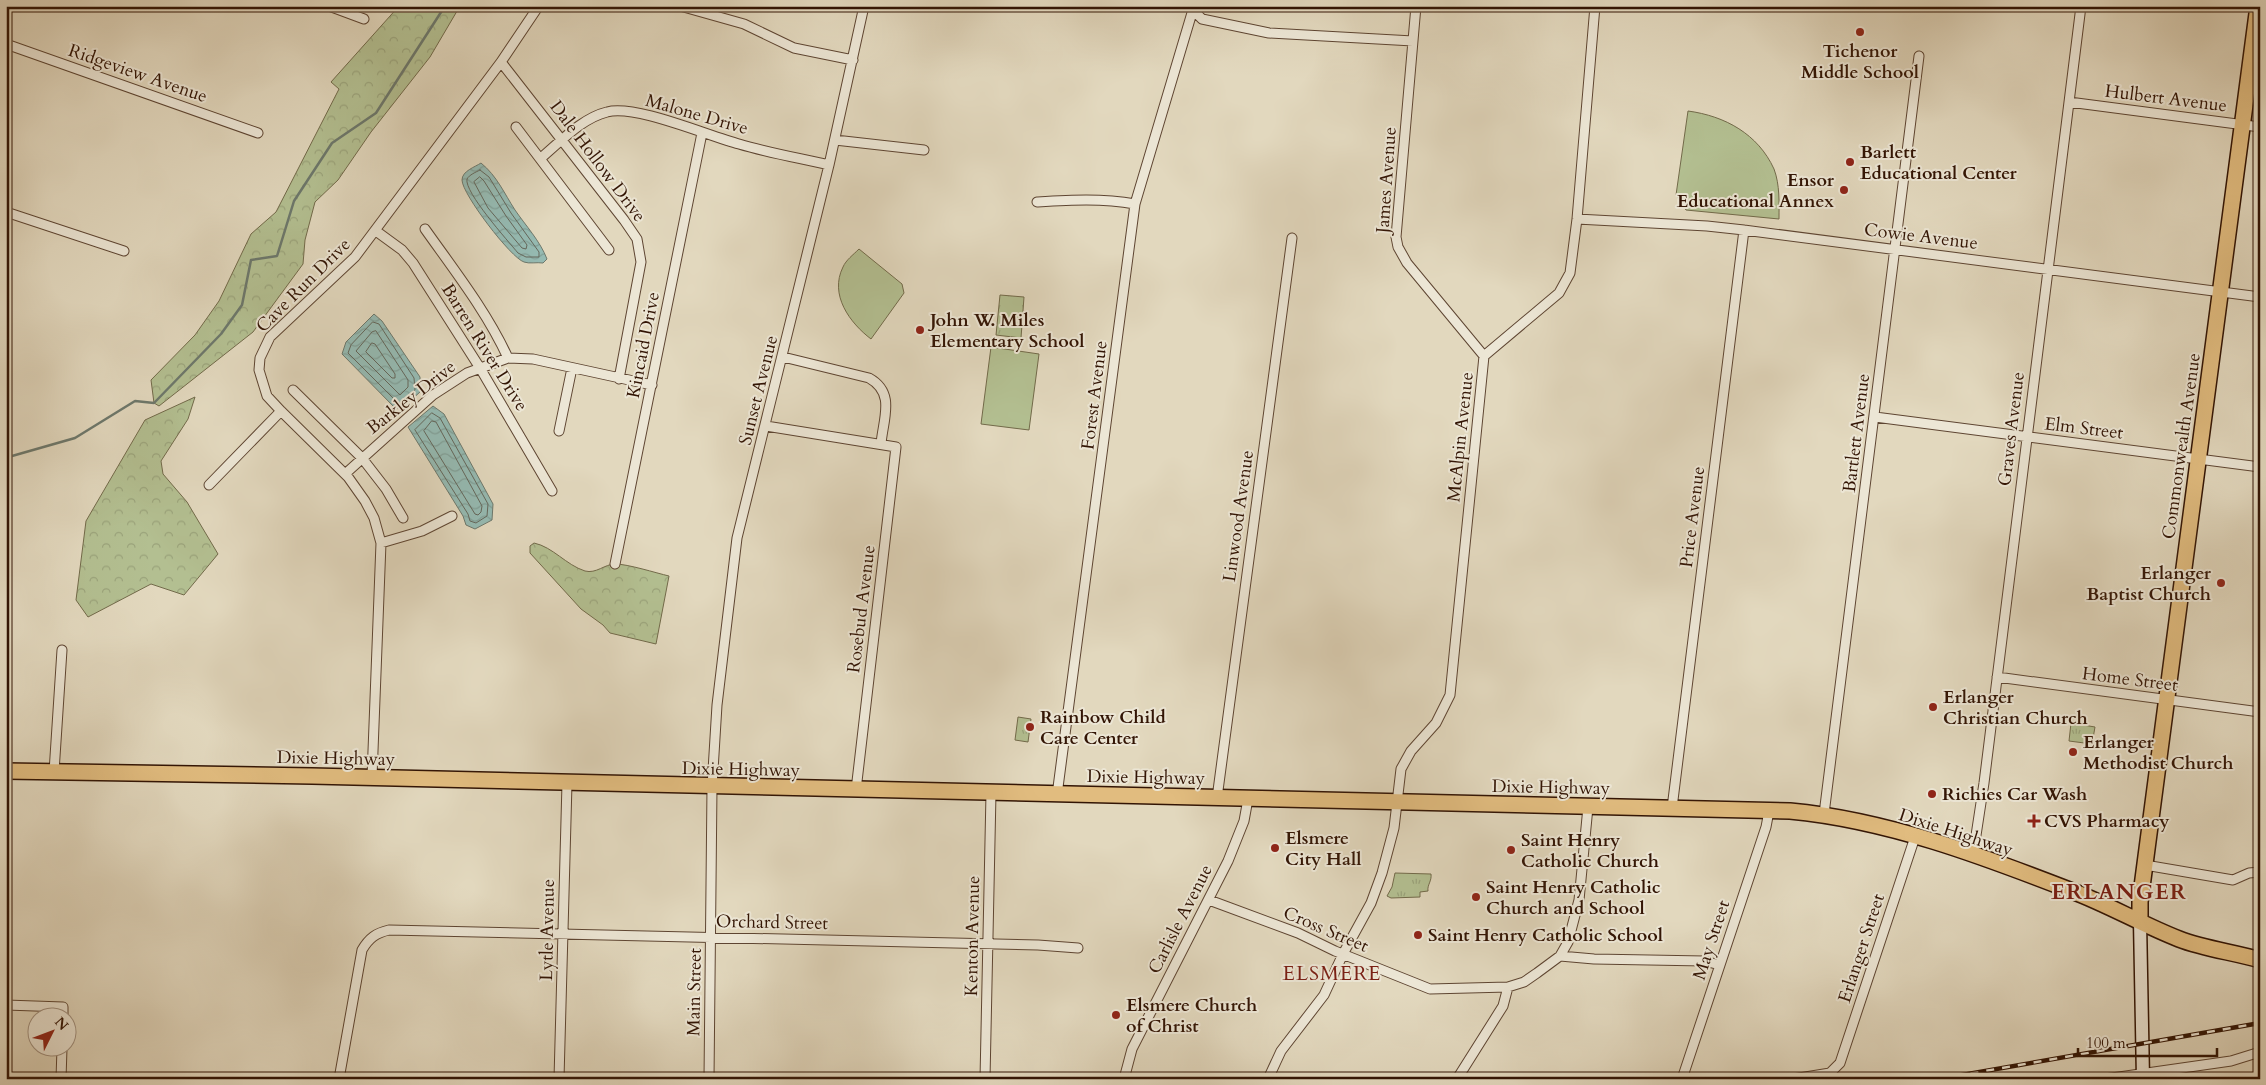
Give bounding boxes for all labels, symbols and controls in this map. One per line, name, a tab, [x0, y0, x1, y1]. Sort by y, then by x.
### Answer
marker: Tichenor Middle School	[1854, 26, 1866, 38]
street label: Ridgeview Avenue	[65, 38, 211, 109]
place label: Tichenor Middle School	[1801, 39, 1919, 85]
street label: Hulbert Avenue	[2103, 79, 2228, 118]
street label: Malone Drive	[643, 88, 751, 141]
street label: Dale Hollow Drive	[544, 95, 652, 227]
street label: James Avenue	[1370, 126, 1403, 237]
place label: Barlett Educational Center	[1860, 140, 2018, 186]
marker: Barlett Educational Center	[1844, 156, 1856, 168]
place label: Ensor Educational Annex	[1677, 168, 1835, 214]
marker: Ensor Educational Annex	[1838, 184, 1850, 196]
street label: Cowie Avenue	[1863, 217, 1979, 256]
street label: Cave Run Drive	[250, 232, 356, 338]
street label: Barren River Drive	[435, 279, 534, 416]
street label: Kincaid Drive	[621, 290, 666, 400]
place label: John W. Miles Elementary School	[927, 308, 1084, 354]
marker: John W. Miles Elementary School	[914, 324, 926, 336]
street label: Sunset Avenue	[733, 333, 784, 448]
street label: Forest Avenue	[1075, 339, 1114, 451]
street label: Commonwealth Avenue	[2156, 351, 2207, 541]
street label: Barkley Drive	[362, 355, 461, 440]
street label: Graves Avenue	[1992, 370, 2031, 488]
street label: McAlpin Avenue	[1441, 371, 1480, 503]
street label: Bartlett Avenue	[1837, 372, 1876, 494]
street label: Elm Street	[2043, 411, 2125, 446]
street label: Linwood Avenue	[1217, 449, 1260, 584]
street label: Price Avenue	[1674, 465, 1711, 569]
street label: Rosebud Avenue	[841, 544, 882, 674]
place label: Erlanger Baptist Church	[2086, 561, 2212, 607]
marker: Erlanger Baptist Church	[2215, 577, 2227, 589]
street label: Home Street	[2081, 661, 2180, 698]
place label: Erlanger Christian Church	[1943, 685, 2088, 731]
marker: Erlanger Christian Church	[1927, 701, 1939, 713]
place label: Rainbow Child Care Center	[1040, 705, 1167, 751]
marker: Rainbow Child Care Center	[1024, 721, 1036, 733]
place label: Erlanger Methodist Church	[2083, 730, 2233, 776]
street label: Dixie Highway	[277, 745, 396, 772]
marker: Erlanger Methodist Church	[2067, 746, 2079, 758]
street label: Dixie Highway	[682, 756, 801, 783]
street label: Dixie Highway	[1087, 764, 1206, 791]
street label: Dixie Highway	[1492, 774, 1611, 801]
place label: Richies Car Wash	[1942, 782, 2087, 807]
marker: Richies Car Wash	[1926, 788, 1938, 800]
street label: Dixie Highway	[1896, 802, 2017, 863]
place label: CVS Pharmacy	[2044, 809, 2170, 834]
marker: CVS Pharmacy	[2028, 815, 2040, 827]
place label: Elsmere City Hall	[1285, 826, 1361, 872]
place label: Saint Henry Catholic Church	[1521, 828, 1659, 874]
marker: Elsmere City Hall	[1269, 842, 1281, 854]
marker: Saint Henry Catholic Church	[1505, 844, 1517, 856]
street label: Carlisle Avenue	[1142, 860, 1219, 978]
street label: Kenton Avenue	[959, 875, 986, 997]
place label: Saint Henry Catholic Church and School	[1486, 875, 1661, 921]
district label: ERLANGER	[2051, 877, 2187, 907]
street label: Lytle Avenue	[534, 879, 561, 981]
street label: Erlanger Street	[1832, 890, 1891, 1006]
marker: Saint Henry Catholic Church and School	[1470, 891, 1482, 903]
street label: May Street	[1687, 897, 1736, 983]
street label: Cross Street	[1279, 900, 1373, 959]
street label: Orchard Street	[716, 909, 829, 936]
place label: Saint Henry Catholic School	[1428, 923, 1663, 948]
marker: Saint Henry Catholic School	[1412, 929, 1424, 941]
street label: Main Street	[681, 947, 708, 1036]
district label: ELSMERE	[1283, 960, 1381, 987]
place label: Elsmere Church of Christ	[1126, 993, 1257, 1039]
north arrow	[28, 1008, 78, 1058]
marker: Elsmere Church of Christ	[1110, 1009, 1122, 1021]
text: N	[50, 1013, 72, 1035]
scale bar	[2078, 1025, 2217, 1057]
text: 100 m	[2086, 1033, 2126, 1053]

